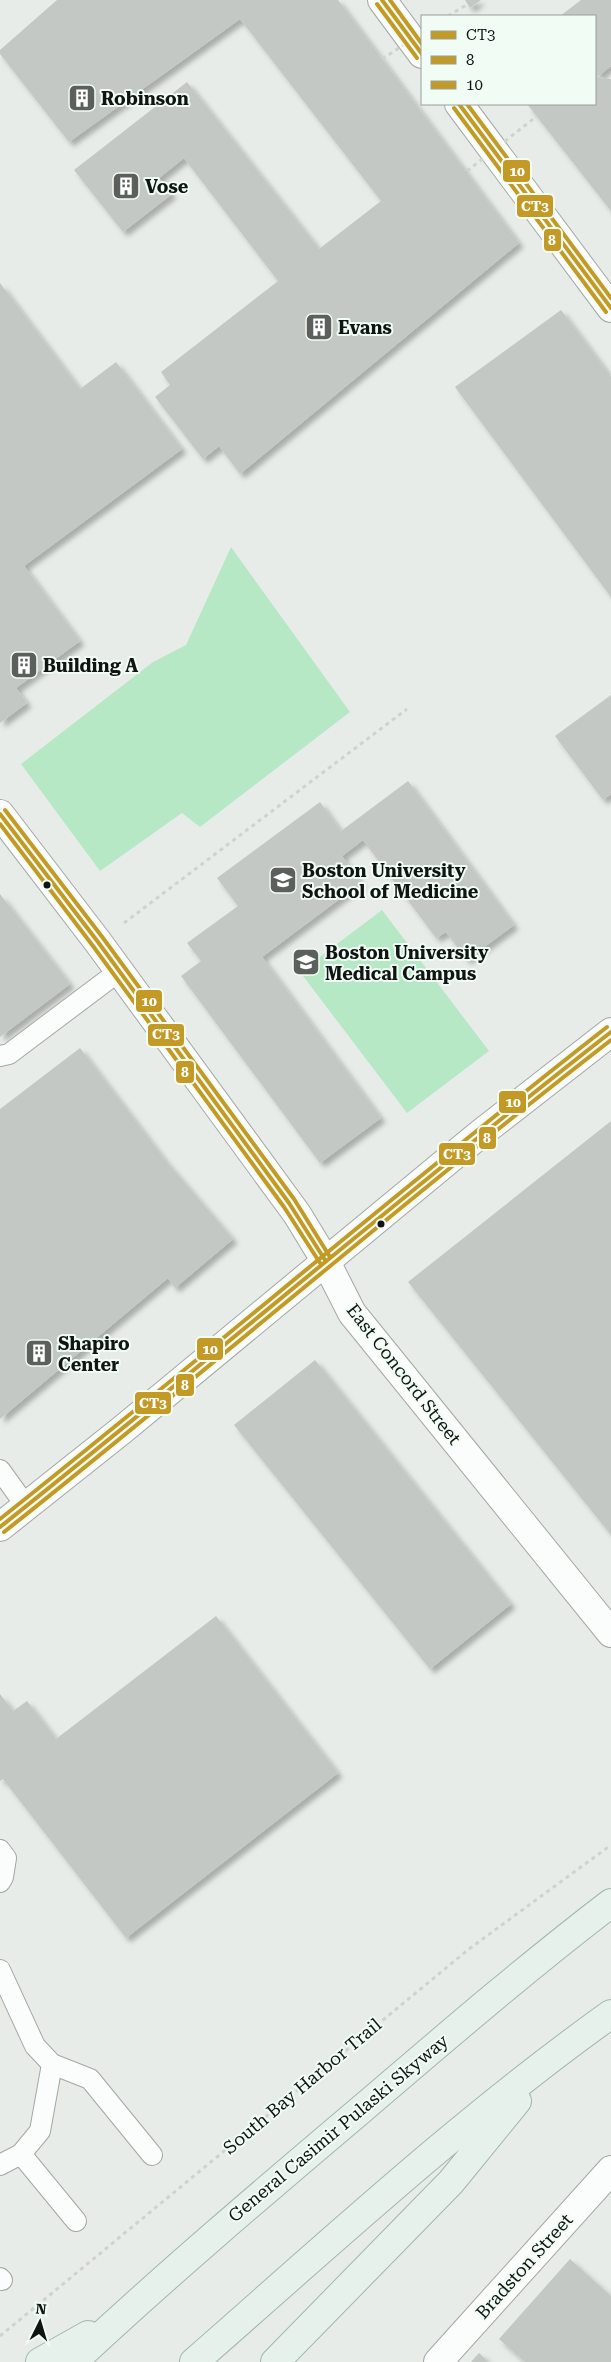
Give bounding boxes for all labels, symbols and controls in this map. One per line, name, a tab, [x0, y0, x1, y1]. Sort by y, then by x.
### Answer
legend	[421, 15, 596, 105]
text: CT3	[466, 26, 495, 44]
text: 8	[466, 51, 474, 69]
text: 10	[466, 76, 483, 94]
building icon: Robinson	[67, 83, 97, 113]
place label: Robinson	[101, 88, 189, 109]
line badge: 10	[502, 159, 531, 183]
text: 10	[509, 163, 525, 179]
building icon: Vose	[111, 171, 141, 201]
place label: Vose	[145, 176, 189, 197]
line badge: CT3	[516, 194, 554, 218]
text: CT3	[521, 198, 549, 214]
line badge: 8	[543, 228, 562, 252]
text: 8	[548, 232, 556, 248]
building icon: Evans	[304, 312, 334, 342]
place label: Evans	[338, 317, 392, 338]
building icon: Building A	[9, 650, 39, 680]
place label: Building A	[43, 655, 138, 676]
place label: Boston University School of Medicine	[302, 860, 479, 902]
school or university icon: Boston University School of Medicine	[268, 865, 298, 895]
unlabelled marker	[42, 880, 52, 890]
place label: Boston University Medical Campus	[325, 942, 489, 984]
school or university icon: Boston University Medical Campus	[291, 947, 321, 977]
line badge: 10	[135, 989, 163, 1013]
text: 10	[141, 993, 157, 1009]
line badge: CT3	[147, 1023, 185, 1047]
text: CT3	[152, 1026, 180, 1042]
line badge: 8	[175, 1060, 195, 1084]
text: 8	[181, 1064, 189, 1080]
line badge: 10	[498, 1090, 527, 1114]
text: 10	[505, 1094, 521, 1110]
line badge: 8	[478, 1126, 497, 1150]
text: 8	[483, 1130, 491, 1146]
line badge: CT3	[438, 1142, 476, 1166]
text: CT3	[443, 1146, 471, 1162]
unlabelled marker	[376, 1219, 386, 1229]
street label: East Concord Street	[342, 1299, 466, 1449]
place label: Shapiro Center	[58, 1333, 130, 1375]
line badge: 10	[196, 1337, 224, 1361]
building icon: Shapiro Center	[24, 1338, 54, 1368]
text: 10	[202, 1341, 218, 1357]
line badge: 8	[175, 1373, 195, 1397]
text: 8	[181, 1377, 189, 1393]
line badge: CT3	[134, 1391, 172, 1415]
text: CT3	[139, 1395, 167, 1411]
street label: South Bay Harbor Trail	[219, 2013, 386, 2158]
street label: General Casimir Pulaski Skyway	[224, 2030, 452, 2226]
street label: Bradston Street	[471, 2209, 577, 2323]
north arrow	[15, 2297, 65, 2347]
text: N	[35, 2301, 47, 2318]

